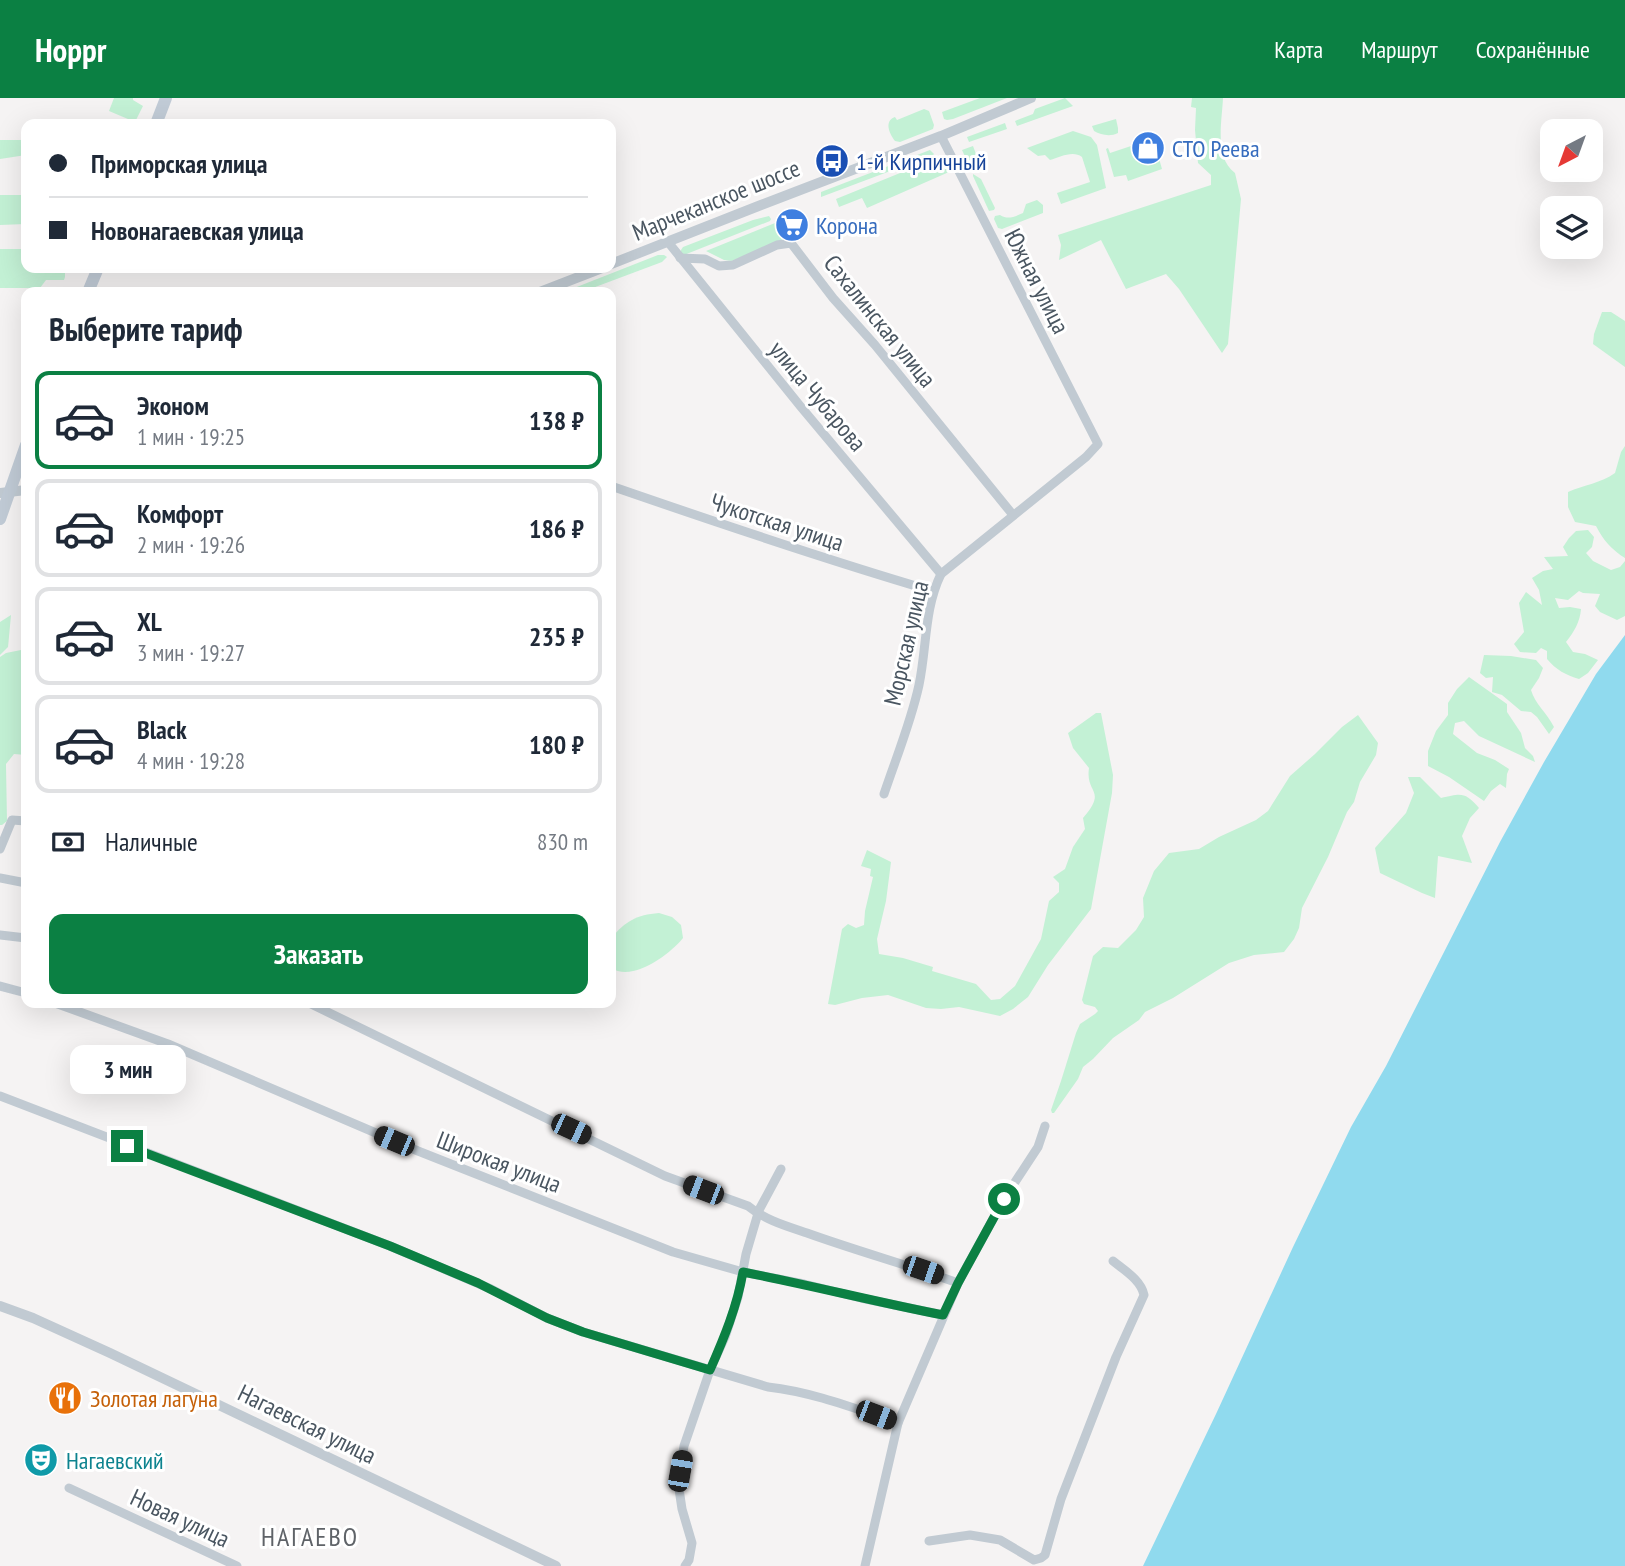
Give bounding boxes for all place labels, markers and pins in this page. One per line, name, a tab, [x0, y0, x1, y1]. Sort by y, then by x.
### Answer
shop icon: СТО Реева	[1129, 129, 1167, 167]
place label: СТО Реева	[1172, 133, 1260, 164]
bus stop icon: 1-й Кирпичный	[813, 142, 851, 180]
place label: 1-й Кирпичный	[856, 146, 986, 177]
supermarket icon: Корона	[773, 206, 811, 244]
place label: Корона	[816, 210, 878, 241]
restaurant icon: Золотая лагуна	[46, 1379, 84, 1417]
place label: Золотая лагуна	[90, 1383, 218, 1414]
theatre icon: Нагаевский	[22, 1441, 60, 1479]
place label: Нагаевский	[66, 1445, 164, 1476]

